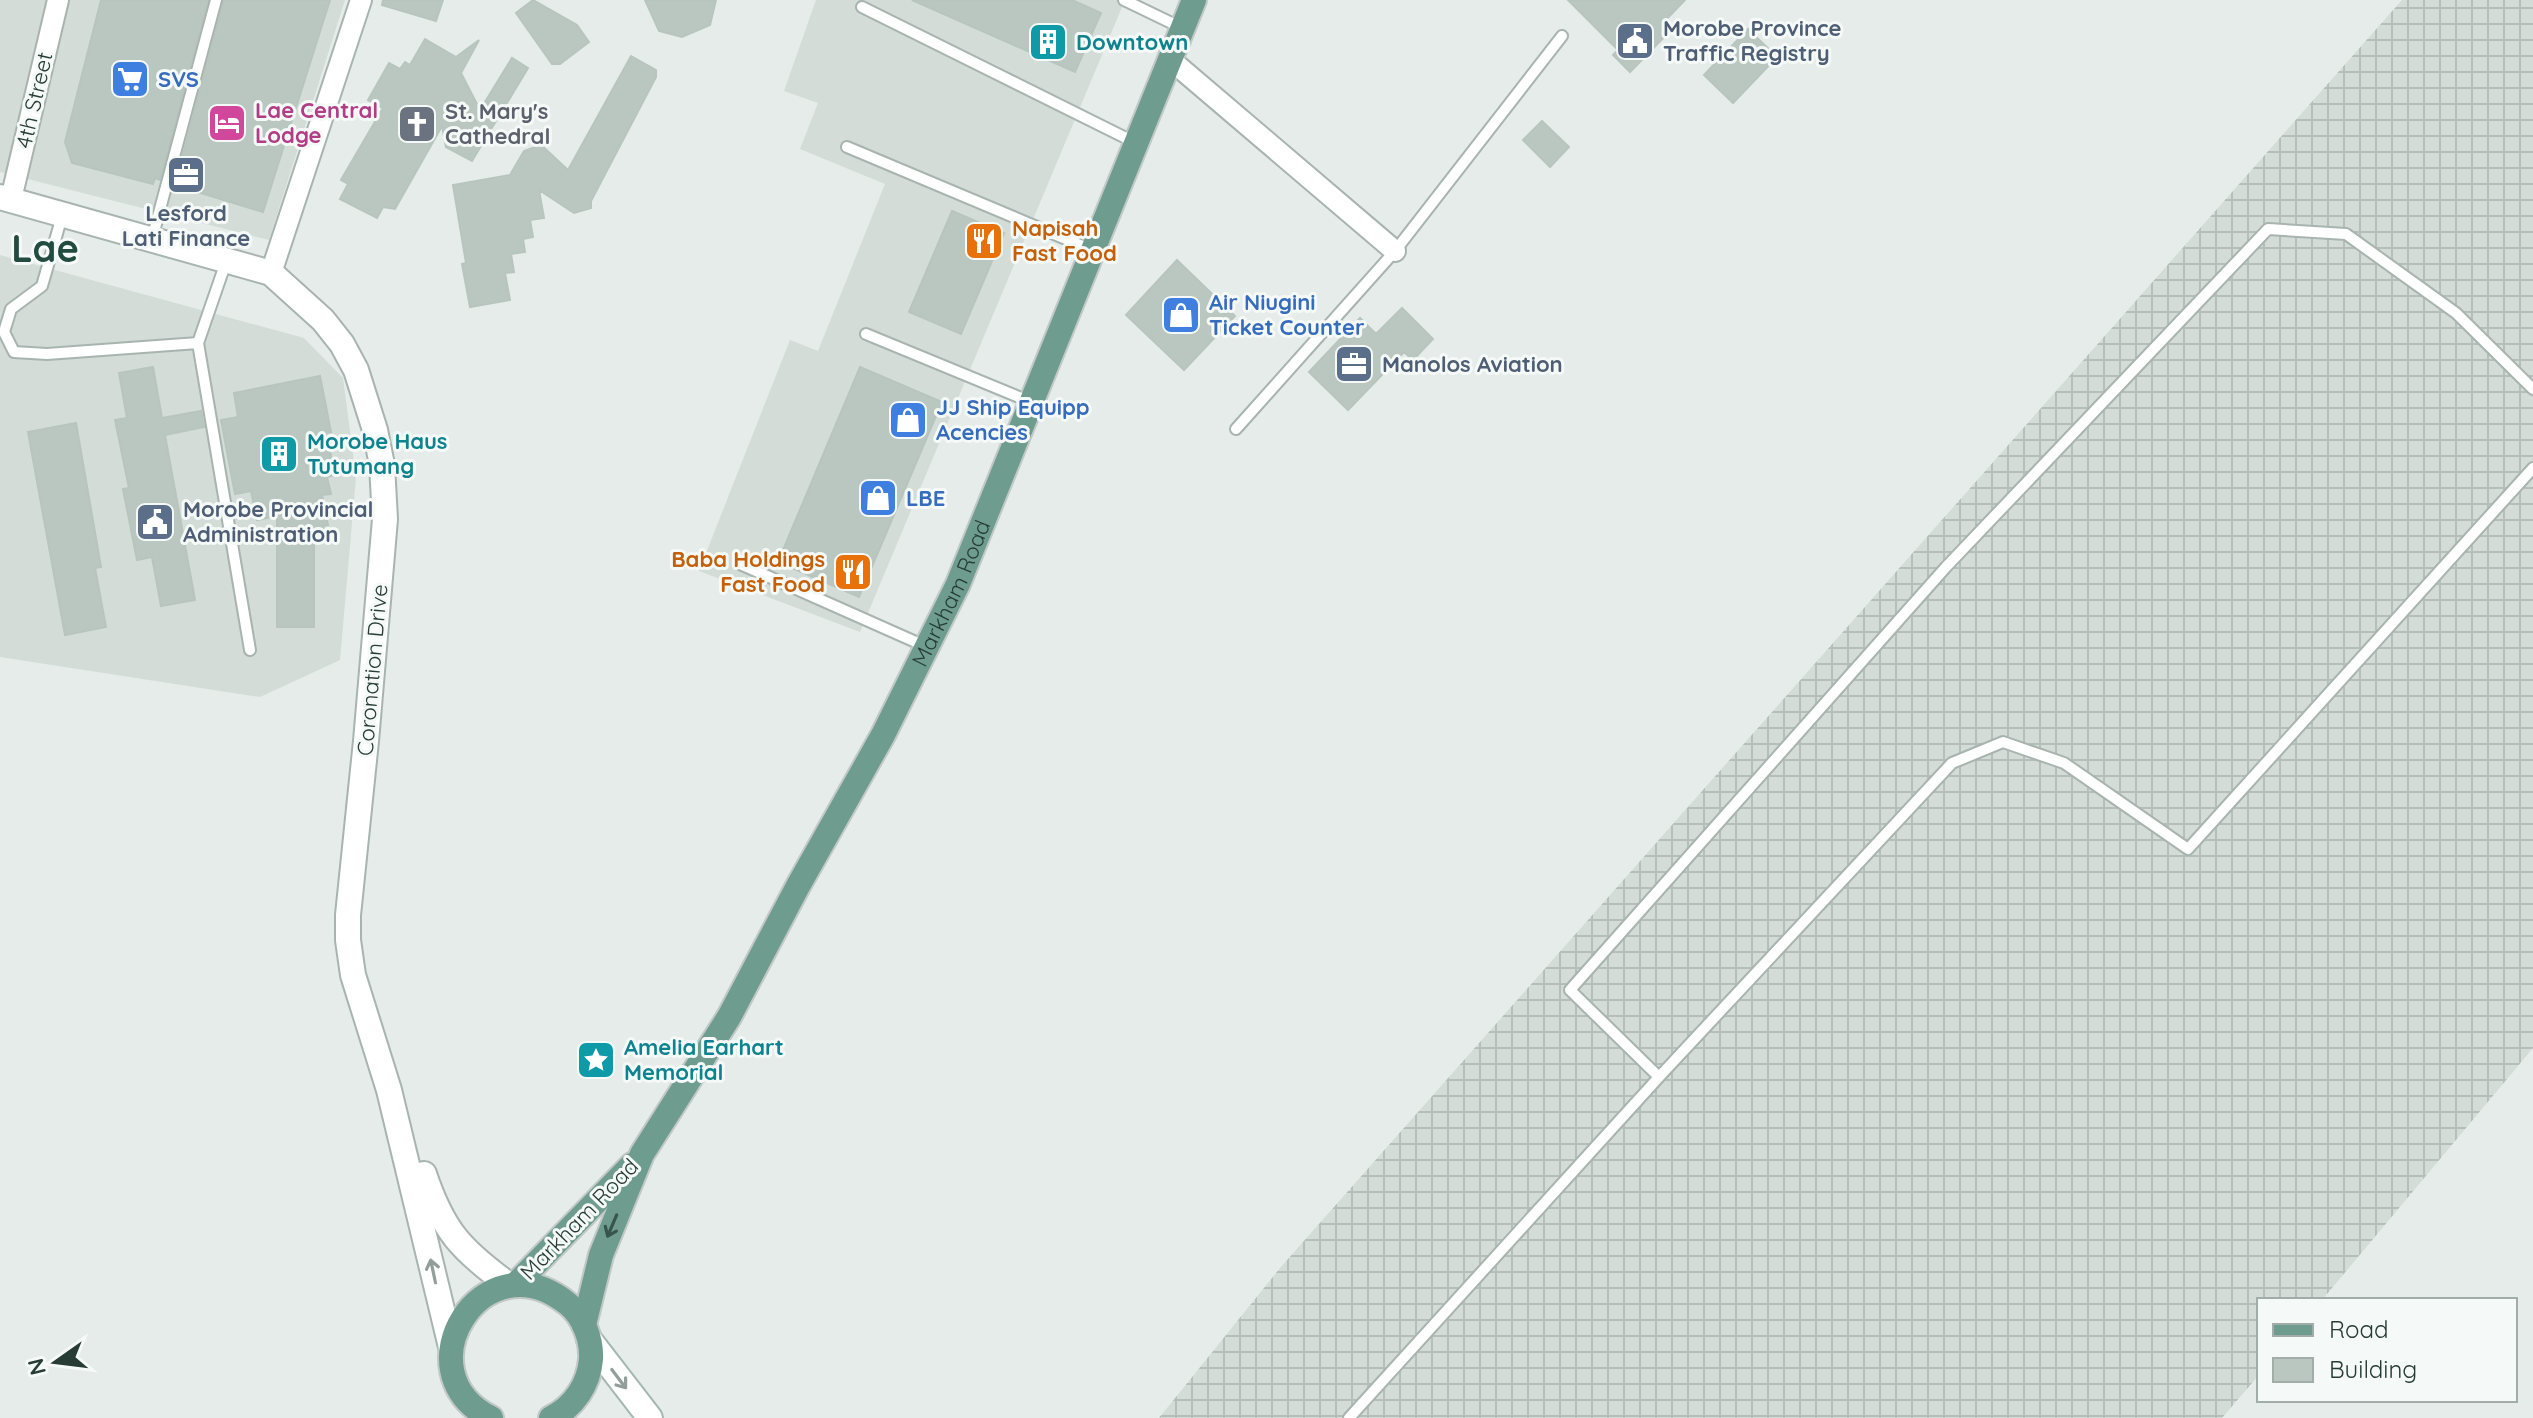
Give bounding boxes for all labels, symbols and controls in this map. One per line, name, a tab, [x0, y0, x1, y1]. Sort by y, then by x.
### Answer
place label: Morobe Province Traffic Registry	[1663, 14, 1842, 67]
public building icon: Morobe Province Traffic Registry	[1614, 20, 1656, 62]
building icon: Downtown	[1027, 21, 1069, 63]
place label: Downtown	[1076, 28, 1188, 56]
street label: 4th Street	[9, 49, 59, 151]
supermarket icon: SVS	[109, 58, 151, 100]
place label: SVS	[158, 65, 199, 93]
place label: Lae Central Lodge	[255, 96, 378, 149]
place label: St. Mary's Cathedral	[445, 97, 550, 150]
hotel icon: Lae Central Lodge	[206, 102, 248, 144]
church icon: St. Mary's Cathedral	[396, 103, 438, 145]
office icon: Lesford Lati Finance	[165, 154, 207, 196]
place label: Lesford Lati Finance	[122, 199, 250, 252]
place label: Napisah Fast Food	[1012, 214, 1117, 267]
restaurant icon: Napisah Fast Food	[963, 220, 1005, 262]
district label: Lae	[11, 224, 79, 272]
place label: Air Niugini Ticket Counter	[1209, 288, 1365, 341]
shop icon: Air Niugini Ticket Counter	[1160, 294, 1202, 336]
office icon: Manolos Aviation	[1333, 343, 1375, 385]
place label: Manolos Aviation	[1382, 350, 1563, 378]
place label: JJ Ship Equipp Acencies	[936, 393, 1090, 446]
shop icon: JJ Ship Equipp Acencies	[887, 399, 929, 441]
place label: Morobe Haus Tutumang	[307, 427, 447, 480]
building icon: Morobe Haus Tutumang	[258, 433, 300, 475]
shop icon: LBE	[857, 477, 899, 519]
place label: LBE	[906, 484, 945, 512]
place label: Morobe Provincial Administration	[183, 495, 374, 548]
public building icon: Morobe Provincial Administration	[134, 501, 176, 543]
street label: Markham Road	[905, 516, 996, 671]
place label: Baba Holdings Fast Food	[671, 545, 825, 598]
restaurant icon: Baba Holdings Fast Food	[832, 551, 874, 593]
street label: Coronation Drive	[351, 583, 393, 757]
place label: Amelia Earhart Memorial	[624, 1033, 784, 1086]
place icon: Amelia Earhart Memorial	[575, 1039, 617, 1081]
street label: Markham Road	[514, 1152, 644, 1286]
one-way arrow	[603, 1213, 618, 1238]
one-way arrow	[425, 1259, 440, 1284]
legend	[2257, 1298, 2517, 1402]
text: Road	[2329, 1314, 2389, 1344]
north arrow	[16, 1322, 96, 1402]
text: Building	[2329, 1354, 2417, 1384]
text: N	[21, 1356, 52, 1378]
one-way arrow	[610, 1368, 627, 1389]

